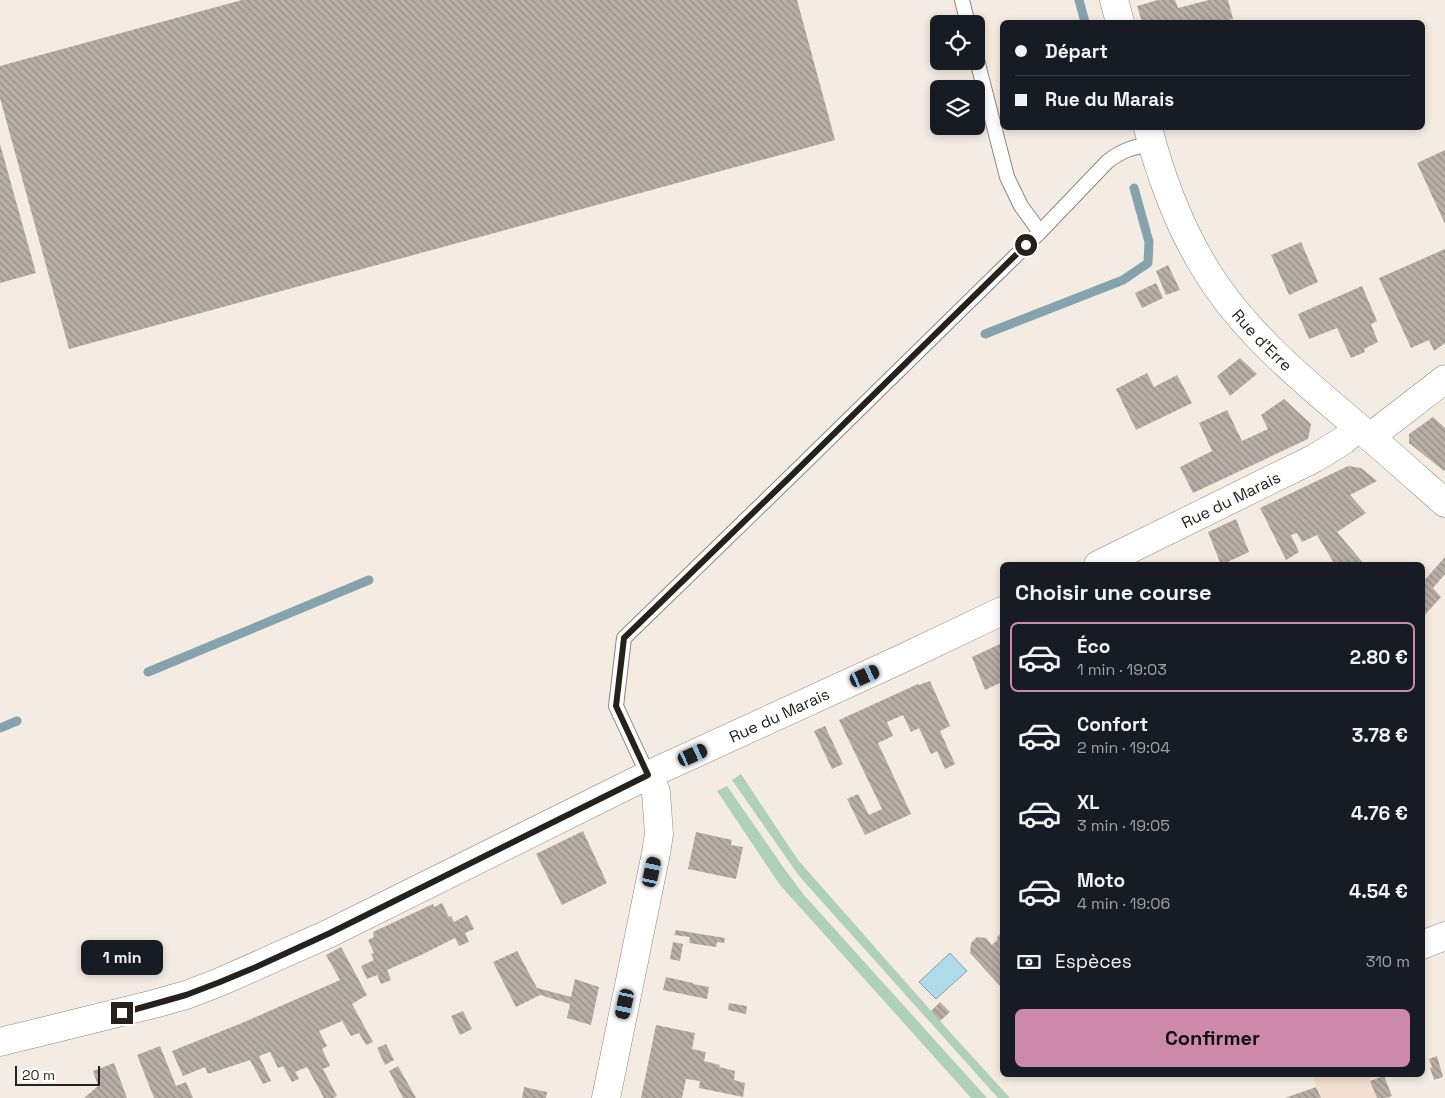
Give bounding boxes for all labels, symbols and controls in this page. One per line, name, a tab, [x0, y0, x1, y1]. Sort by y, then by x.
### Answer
map controls	[930, 15, 985, 135]
button: locate	[930, 15, 985, 70]
text: Départ	[1045, 39, 1108, 64]
button: layers	[930, 80, 985, 135]
text: Rue du Marais	[1045, 87, 1174, 112]
route start	[1015, 234, 1037, 256]
street label: Rue d'Erre	[1228, 305, 1297, 375]
street label: Rue du Marais	[1178, 466, 1284, 533]
text: Choisir une course	[1015, 578, 1212, 606]
text: Éco	[1077, 634, 1110, 659]
icon: car	[1017, 635, 1062, 680]
text: 2.80 €	[1350, 645, 1408, 670]
text: 1 min · 19:03	[1077, 659, 1167, 680]
car	[848, 663, 881, 689]
street label: Rue du Marais	[726, 683, 833, 747]
text: Confort	[1077, 712, 1148, 737]
icon: car	[1017, 713, 1062, 758]
text: 3.78 €	[1352, 723, 1408, 748]
text: 2 min · 19:04	[1077, 737, 1170, 758]
car	[676, 742, 709, 768]
text: XL	[1077, 790, 1100, 815]
icon: car	[1017, 791, 1062, 836]
text: 4.76 €	[1351, 801, 1408, 826]
text: 3 min · 19:05	[1077, 815, 1170, 836]
car	[641, 856, 662, 888]
text: Moto	[1077, 868, 1125, 893]
icon: car	[1017, 869, 1062, 914]
text: 4.54 €	[1349, 879, 1408, 904]
text: 4 min · 19:06	[1077, 893, 1170, 914]
callout: 1 min	[81, 940, 163, 976]
text: 1 min	[102, 947, 142, 968]
icon: cash	[1015, 948, 1043, 976]
text: Espèces	[1055, 949, 1132, 974]
text: 310 m	[1366, 951, 1410, 972]
car	[614, 988, 635, 1020]
route end	[111, 1002, 133, 1024]
button: Confirmer	[1015, 1009, 1410, 1067]
scale bar	[15, 1063, 100, 1086]
text: 20 m	[22, 1066, 55, 1084]

